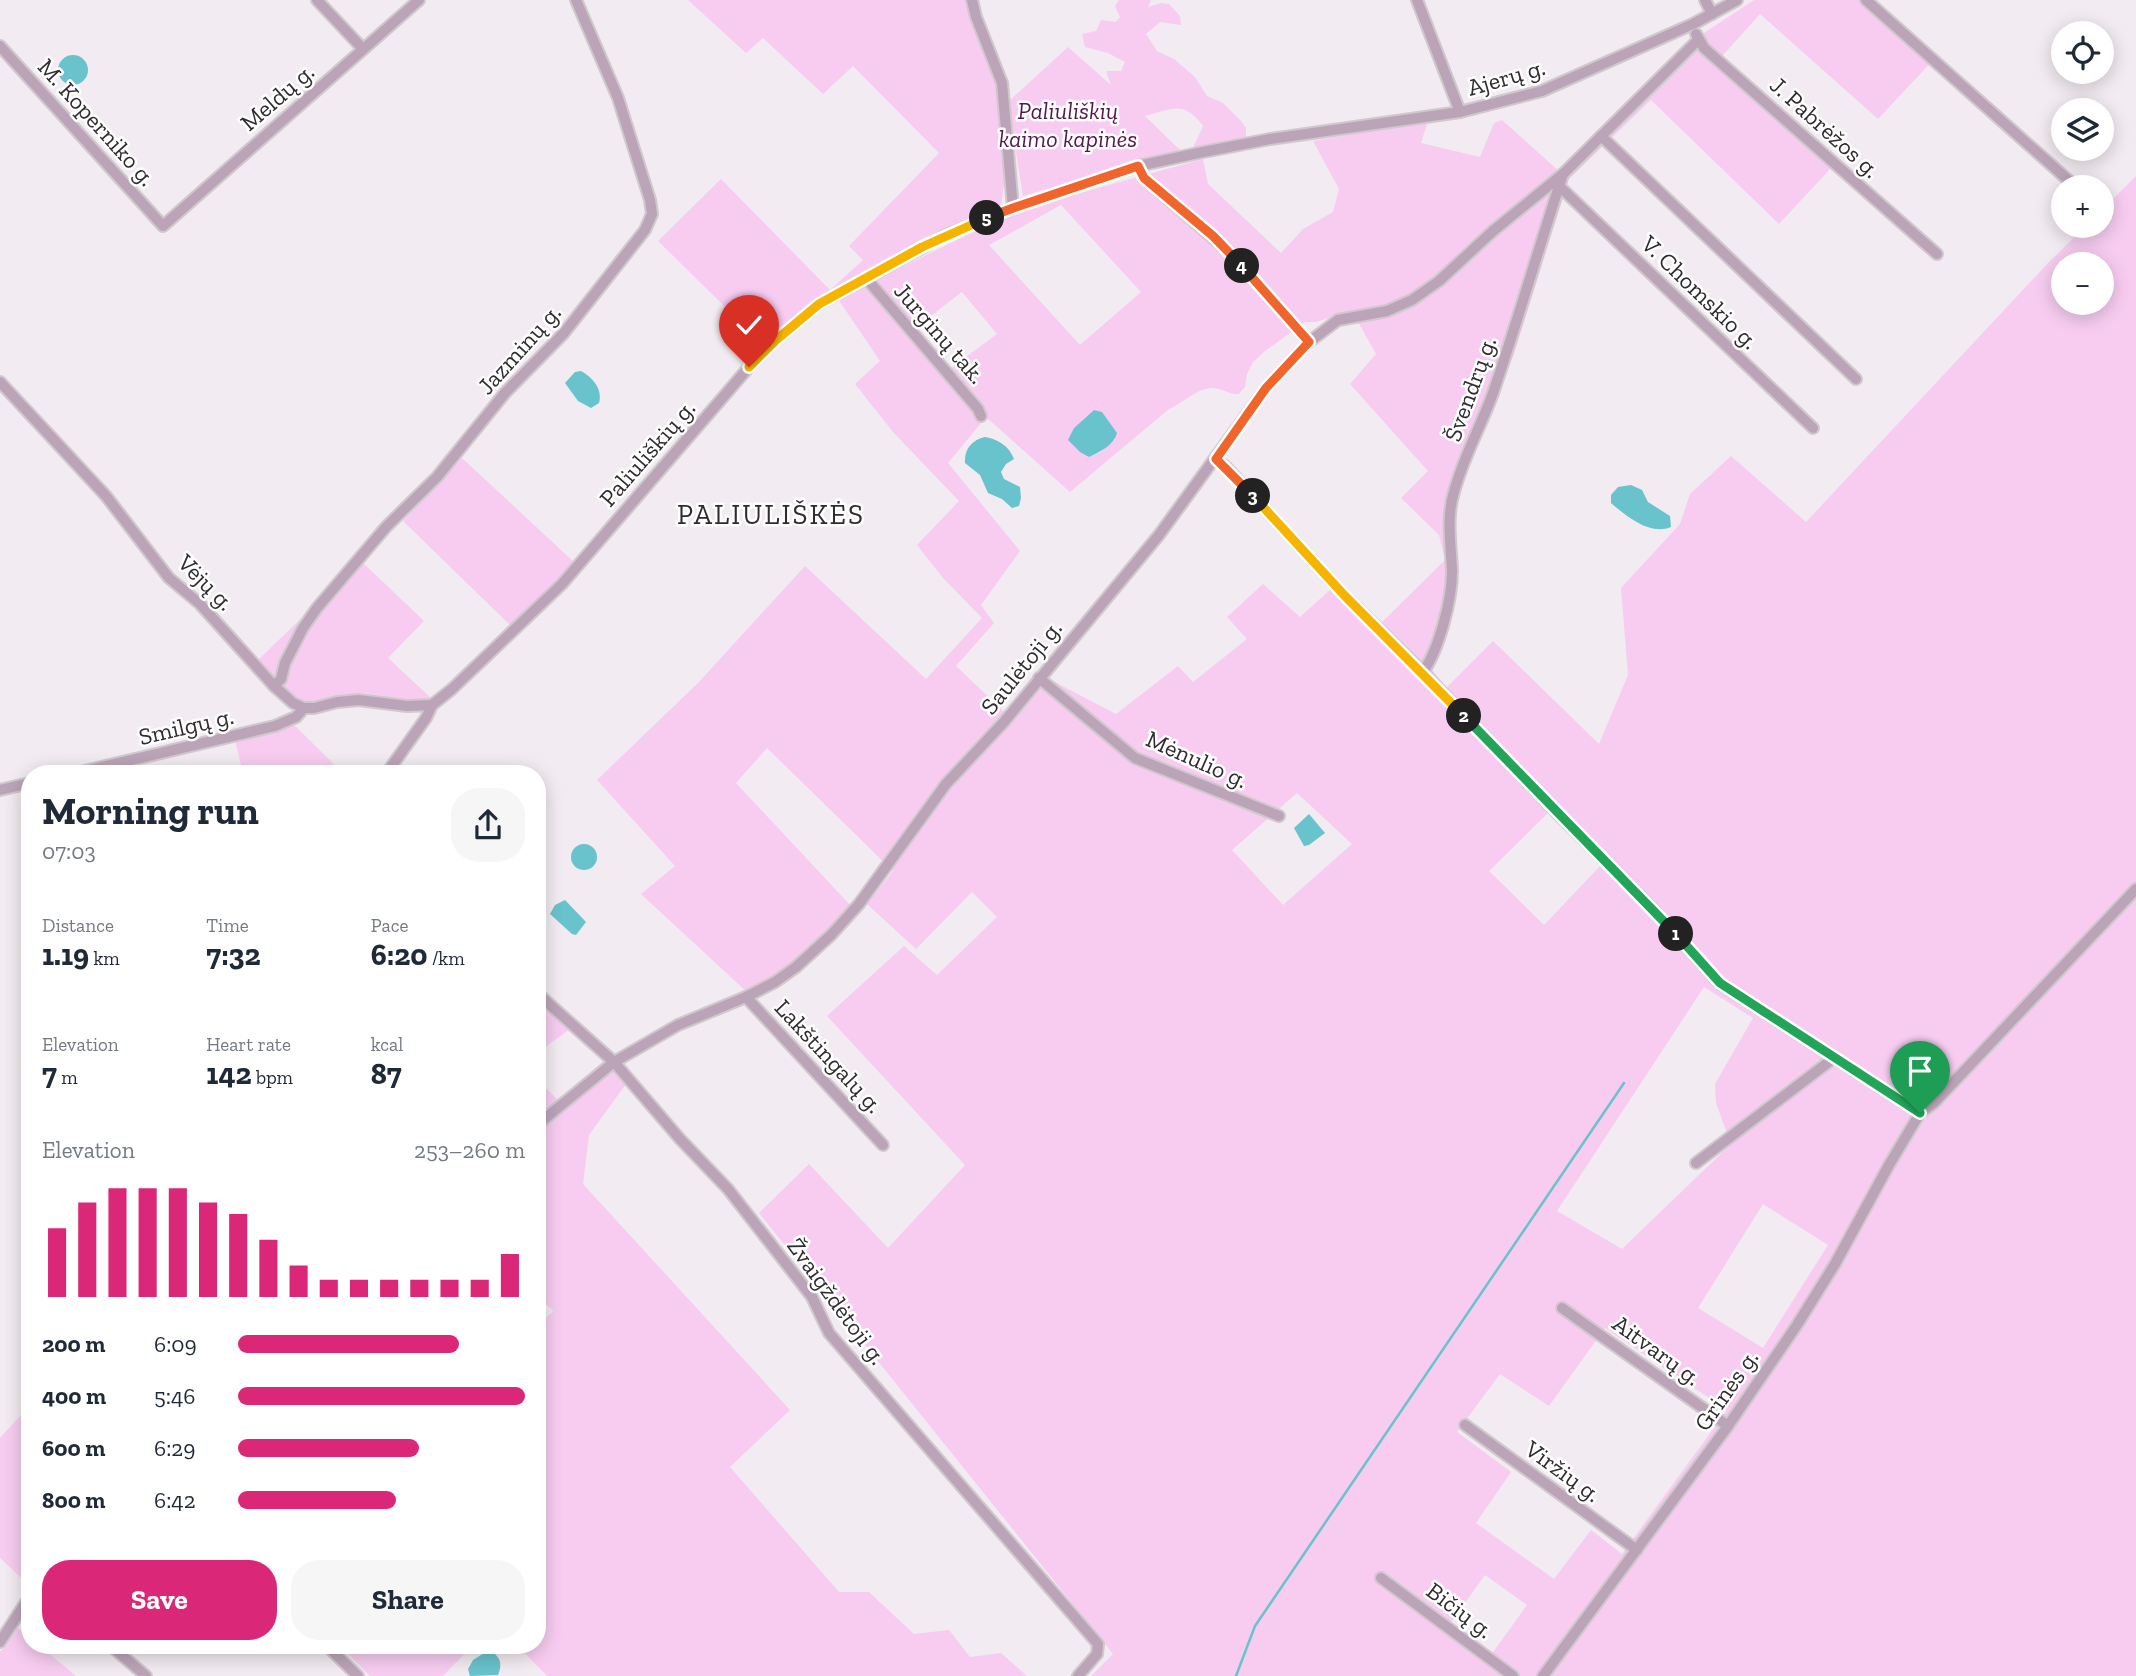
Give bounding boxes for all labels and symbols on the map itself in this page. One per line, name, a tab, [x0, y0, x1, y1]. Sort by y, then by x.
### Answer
street label: M. Koperniko g.	[32, 52, 162, 192]
street label: Ajerų g.	[1464, 52, 1548, 102]
street label: Meldų g.	[234, 57, 320, 137]
street label: J. Pabrėžos g.	[1764, 70, 1886, 184]
park label: Paliuliškių kaimo kapinės	[999, 96, 1137, 153]
pin: 5	[970, 200, 1004, 235]
street label: V. Chomskio g.	[1635, 228, 1765, 355]
pin: 4	[1224, 248, 1260, 284]
street label: Jurginų tak.	[888, 276, 992, 390]
pin	[719, 295, 779, 367]
street label: Jazminų g.	[471, 298, 567, 400]
street label: Švendrų g.	[1438, 333, 1502, 445]
street label: Paliuliškių g.	[593, 394, 701, 512]
pin: 3	[1236, 478, 1270, 514]
district label: PALIULIŠKĖS	[677, 498, 865, 531]
street label: Vėjų g.	[171, 547, 240, 616]
street label: Saulėtoji g.	[974, 614, 1068, 720]
pin: 2	[1446, 698, 1482, 734]
street label: Smilgų g.	[136, 701, 236, 751]
street label: Mėnulio g.	[1142, 724, 1252, 794]
pin: 1	[1658, 916, 1694, 951]
street label: Lakštingalų g.	[769, 993, 889, 1119]
pin	[1890, 1041, 1950, 1113]
street label: Žvaigždėtoji g.	[781, 1232, 893, 1370]
street label: Aitvarų g.	[1607, 1308, 1707, 1392]
street label: Grinės g.	[1688, 1344, 1764, 1436]
street label: Viržių g.	[1519, 1433, 1607, 1508]
street label: Bičių g.	[1421, 1576, 1499, 1644]

